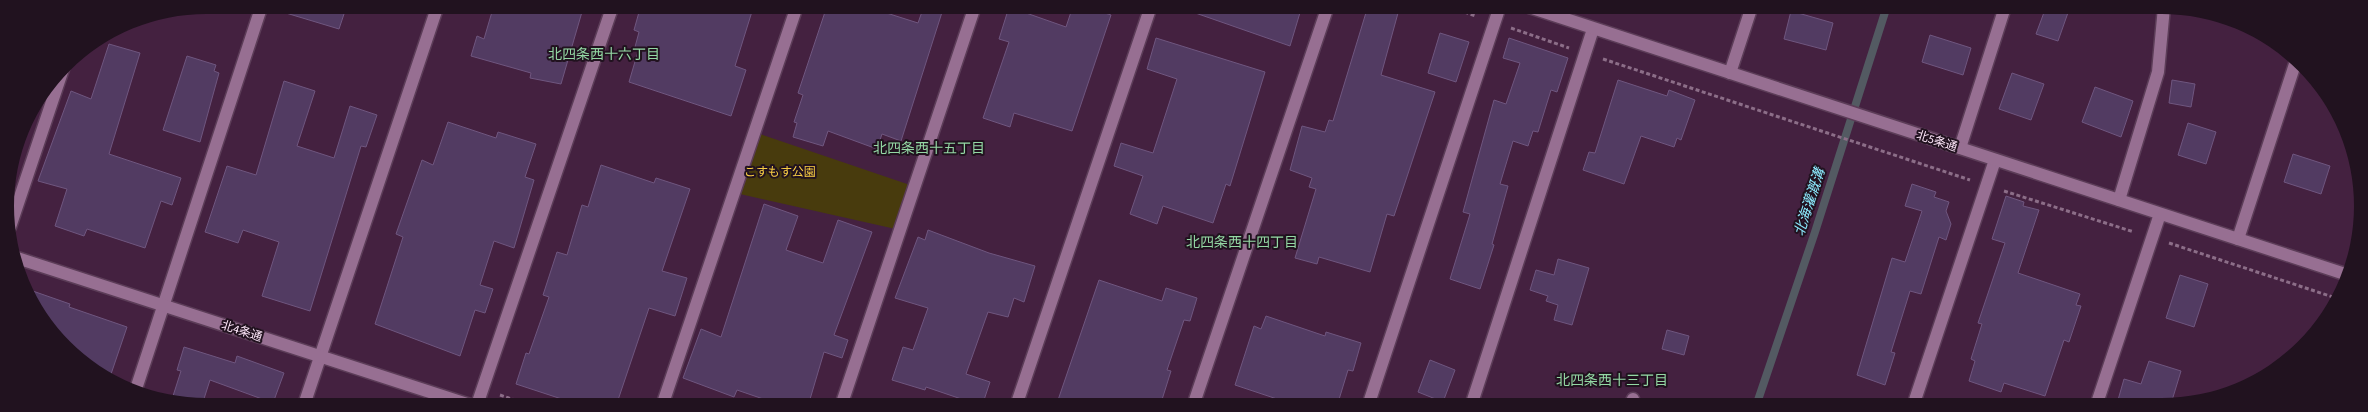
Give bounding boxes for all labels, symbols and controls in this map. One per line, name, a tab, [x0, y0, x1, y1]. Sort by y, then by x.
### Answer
district label: 北四条西十六丁目	[548, 45, 660, 65]
street label: 北5条通	[1914, 127, 1959, 156]
district label: 北四条西十五丁目	[873, 139, 985, 159]
park label: こすもす公園	[744, 164, 816, 181]
water label: 北海灌漑溝	[1790, 164, 1831, 239]
district label: 北四条西十四丁目	[1186, 233, 1298, 253]
street label: 北4条通	[219, 317, 264, 346]
district label: 北四条西十三丁目	[1556, 371, 1668, 391]

